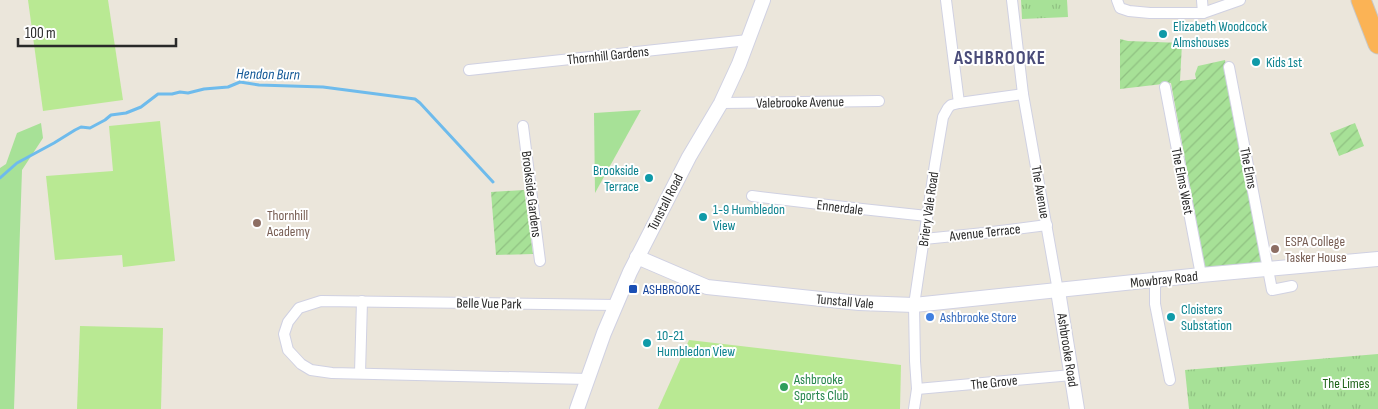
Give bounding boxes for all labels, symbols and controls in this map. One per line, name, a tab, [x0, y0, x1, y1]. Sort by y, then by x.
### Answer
scale bar	[18, 15, 175, 47]
place label: Elizabeth Woodcock Almshouses	[1172, 18, 1268, 51]
text: 100 m	[25, 24, 56, 43]
marker: Elizabeth Woodcock Almshouses	[1157, 28, 1169, 40]
street label: Thornhill Gardens	[566, 43, 650, 68]
district label: ASHBROOKE	[953, 47, 1046, 70]
place label: Kids 1st	[1266, 54, 1302, 71]
marker: Kids 1st	[1250, 56, 1262, 68]
water label: Hendon Burn	[236, 64, 300, 85]
street label: Valebrooke Avenue	[756, 93, 844, 112]
street label: The Elms West	[1168, 146, 1197, 216]
street label: The Elms	[1236, 146, 1261, 190]
street label: Brookside Gardens	[518, 150, 545, 238]
place label: Brookside Terrace	[593, 162, 639, 195]
street label: The Avenue	[1027, 164, 1054, 220]
street label: Briery Vale Road	[915, 170, 942, 248]
street label: Tunstall Road	[644, 171, 687, 234]
marker: Brookside Terrace	[643, 172, 655, 184]
street label: Ennerdale	[816, 196, 864, 219]
place label: 1-9 Humbledon View	[713, 201, 785, 234]
place label: Thornhill Academy	[266, 207, 310, 240]
marker: 1-9 Humbledon View	[697, 211, 709, 223]
marker: Thornhill Academy	[251, 217, 263, 229]
street label: Avenue Terrace	[948, 220, 1021, 245]
place label: ESPA College Tasker House	[1285, 233, 1347, 266]
marker: ESPA College Tasker House	[1269, 243, 1281, 255]
street label: Mowbray Road	[1129, 267, 1199, 291]
place label: ASHBROOKE	[642, 281, 701, 298]
marker: ASHBROOKE	[627, 283, 639, 295]
street label: Tunstall Vale	[815, 291, 875, 312]
street label: Belle Vue Park	[456, 294, 522, 313]
place label: Cloisters Substation	[1181, 301, 1232, 334]
place label: Ashbrooke Store	[939, 309, 1017, 326]
marker: Ashbrooke Store	[924, 311, 936, 323]
street label: Ashbrooke Road	[1053, 311, 1082, 388]
marker: Cloisters Substation	[1165, 311, 1177, 323]
place label: 10-21 Humbledon View	[657, 327, 735, 360]
marker: 10-21 Humbledon View	[641, 337, 653, 349]
place label: Ashbrooke Sports Club	[793, 371, 848, 404]
street label: The Grove	[970, 372, 1018, 393]
park label: The Limes	[1323, 375, 1369, 392]
marker: Ashbrooke Sports Club	[778, 381, 790, 393]

